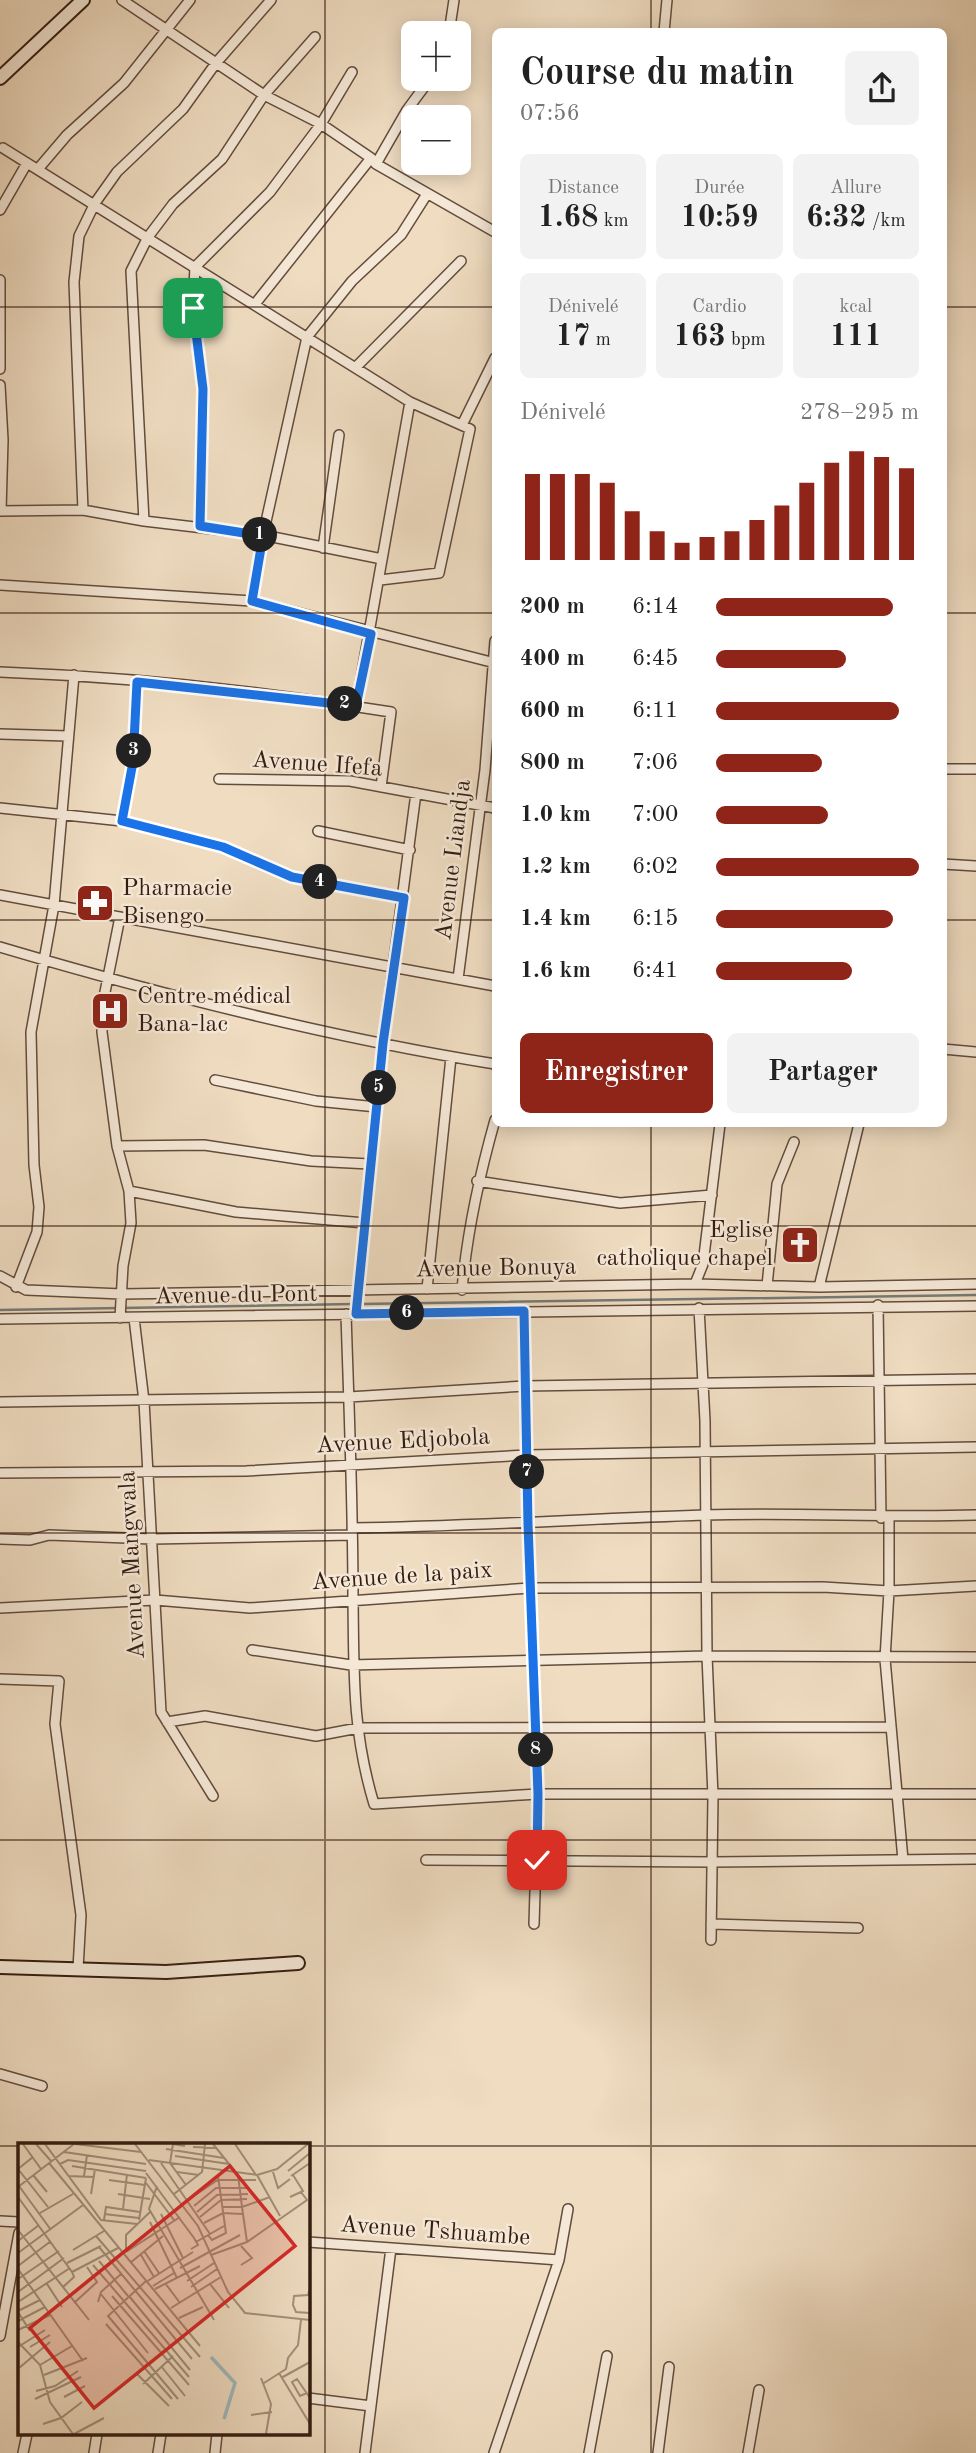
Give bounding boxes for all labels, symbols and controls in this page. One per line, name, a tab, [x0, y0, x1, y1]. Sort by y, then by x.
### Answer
map controls	[401, 21, 471, 175]
button: +	[401, 21, 471, 91]
button: share	[845, 51, 919, 125]
text: Course du matin	[520, 55, 794, 93]
text: 07:56	[520, 102, 580, 125]
button: −	[401, 105, 471, 175]
text: Distance	[547, 179, 619, 198]
text: Durée	[694, 179, 745, 198]
text: Allure	[830, 179, 882, 198]
text: 1.68	[538, 203, 598, 233]
text: 10:59	[680, 203, 758, 233]
text: 6:32	[806, 203, 867, 233]
text: km	[598, 212, 629, 231]
text: /km	[867, 212, 906, 231]
pin	[163, 278, 223, 338]
icon: arrive	[174, 289, 212, 327]
text: Dénivelé	[548, 298, 619, 317]
text: Cardio	[692, 298, 747, 317]
text: kcal	[839, 298, 872, 317]
text: 17	[556, 322, 590, 352]
text: 163	[673, 322, 726, 352]
text: 111	[830, 322, 882, 352]
text: m	[590, 331, 611, 350]
text: bpm	[726, 331, 766, 350]
text: Dénivelé	[520, 401, 606, 424]
text: 278–295 m	[800, 401, 919, 424]
pin: 1	[243, 518, 278, 552]
text: 1	[254, 525, 265, 544]
text: 200 m	[520, 595, 585, 618]
text: 6:14	[632, 595, 678, 618]
text: 400 m	[520, 647, 585, 670]
text: 6:45	[632, 647, 678, 670]
pin: 2	[328, 686, 362, 722]
text: 2	[339, 694, 350, 713]
text: 600 m	[520, 699, 585, 722]
text: 6:11	[632, 699, 678, 722]
pin: 3	[116, 734, 152, 768]
text: 3	[128, 741, 139, 760]
street label: Avenue Ifefa	[251, 748, 383, 782]
text: 800 m	[520, 751, 585, 774]
text: 7:06	[632, 751, 678, 774]
street label: Avenue Liandja	[432, 778, 476, 942]
text: 1.0 km	[520, 803, 591, 826]
text: 7:00	[632, 803, 678, 826]
text: 1.2 km	[520, 855, 591, 878]
text: 6:02	[632, 855, 678, 878]
pin: 4	[302, 864, 338, 900]
text: 4	[314, 872, 325, 891]
place label: Pharmacie Bisengo	[122, 877, 232, 929]
pharmacy icon: Pharmacie Bisengo	[74, 882, 116, 924]
text: 1.4 km	[520, 907, 591, 930]
text: 6:15	[632, 907, 678, 930]
text: 1.6 km	[520, 959, 591, 982]
text: 6:41	[632, 959, 678, 982]
place label: Centre médical Bana-lac	[137, 985, 291, 1037]
hospital icon: Centre médical Bana-lac	[89, 990, 131, 1032]
button: Enregistrer	[520, 1033, 713, 1113]
button: Partager	[727, 1033, 919, 1113]
pin: 5	[362, 1070, 396, 1106]
text: 5	[373, 1078, 384, 1097]
place label: Eglise catholique chapel	[596, 1219, 773, 1271]
church icon: Eglise catholique chapel	[779, 1224, 821, 1266]
street label: Avenue Bonuya	[415, 1256, 577, 1282]
street label: Avenue du Pont	[154, 1283, 318, 1309]
pin: 6	[390, 1296, 424, 1330]
text: 6	[401, 1303, 412, 1322]
street label: Avenue Edjobola	[315, 1425, 491, 1459]
pin: 7	[510, 1454, 544, 1490]
text: 7	[521, 1462, 532, 1481]
street label: Avenue Mangwala	[116, 1470, 150, 1660]
street label: Avenue de la paix	[311, 1559, 493, 1595]
pin: 8	[518, 1732, 554, 1768]
text: 8	[530, 1740, 541, 1759]
pin	[507, 1830, 567, 1890]
icon: check	[518, 1841, 556, 1879]
inset map	[18, 2143, 310, 2436]
street label: Avenue Tshuambe	[339, 2213, 531, 2251]

